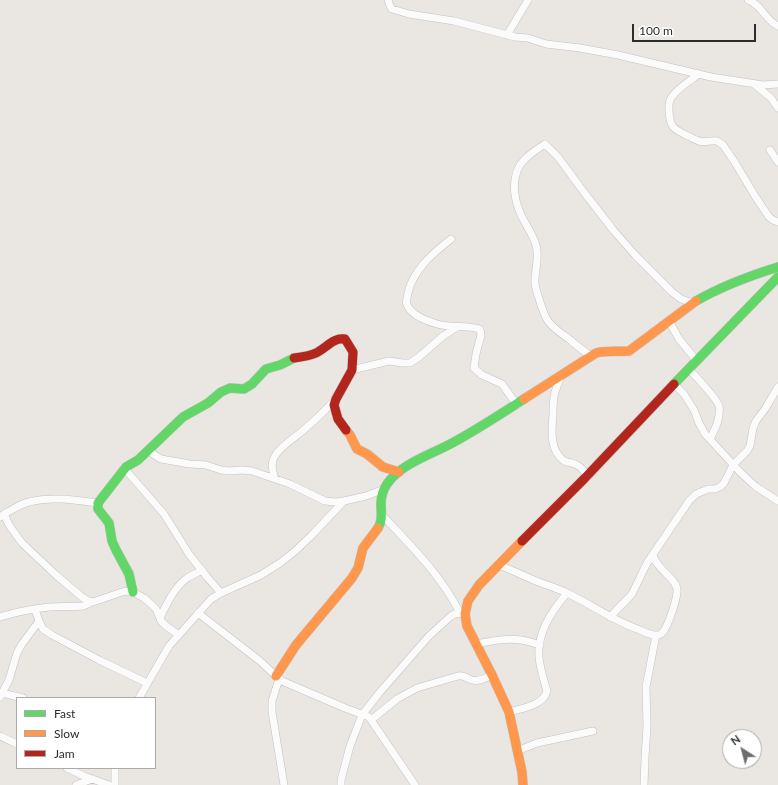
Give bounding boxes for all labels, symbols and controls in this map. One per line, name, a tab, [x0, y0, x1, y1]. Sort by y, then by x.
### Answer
scale bar	[634, 16, 758, 42]
text: 100 m	[639, 23, 673, 38]
legend	[16, 697, 156, 769]
text: Fast	[54, 706, 75, 721]
text: Slow	[54, 726, 79, 741]
north arrow	[722, 729, 762, 769]
text: N	[728, 732, 742, 747]
text: Jam	[54, 746, 75, 761]

